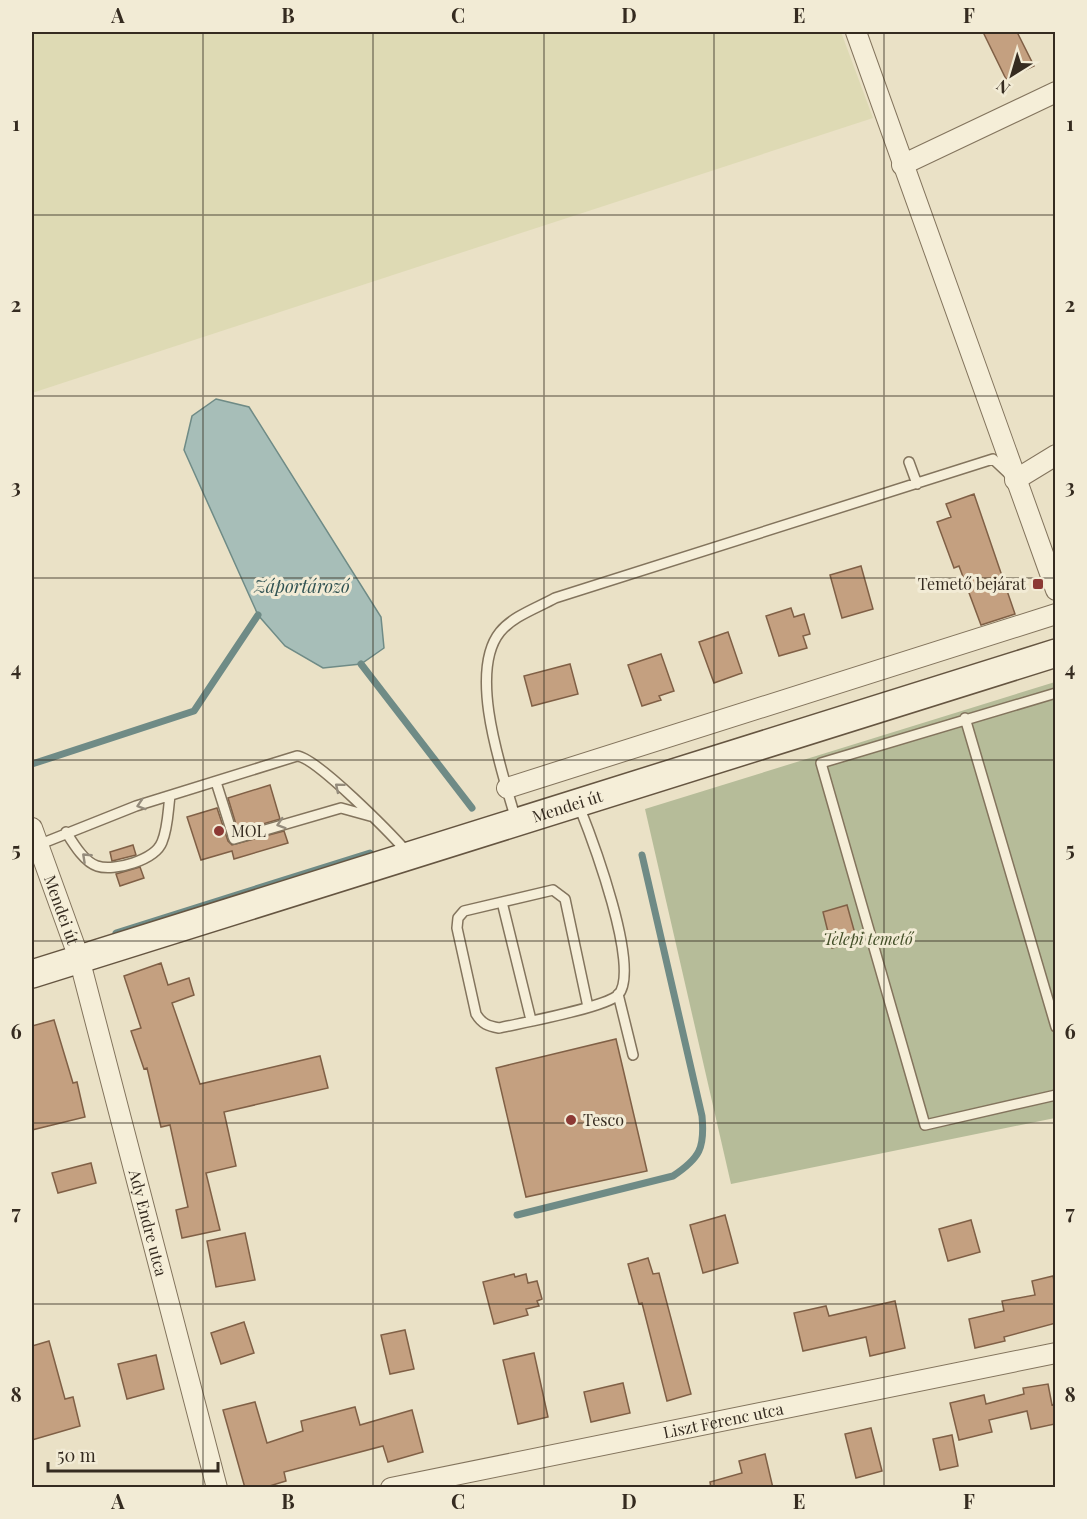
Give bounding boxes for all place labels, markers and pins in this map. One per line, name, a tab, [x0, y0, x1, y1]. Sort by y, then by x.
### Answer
place label: Temető bejárat	[918, 573, 1026, 594]
marker: Temető bejárat	[1031, 577, 1045, 591]
place label: MOL	[231, 820, 266, 841]
marker: MOL	[212, 824, 226, 838]
place label: Tesco	[583, 1109, 624, 1130]
marker: Tesco	[564, 1113, 578, 1127]

